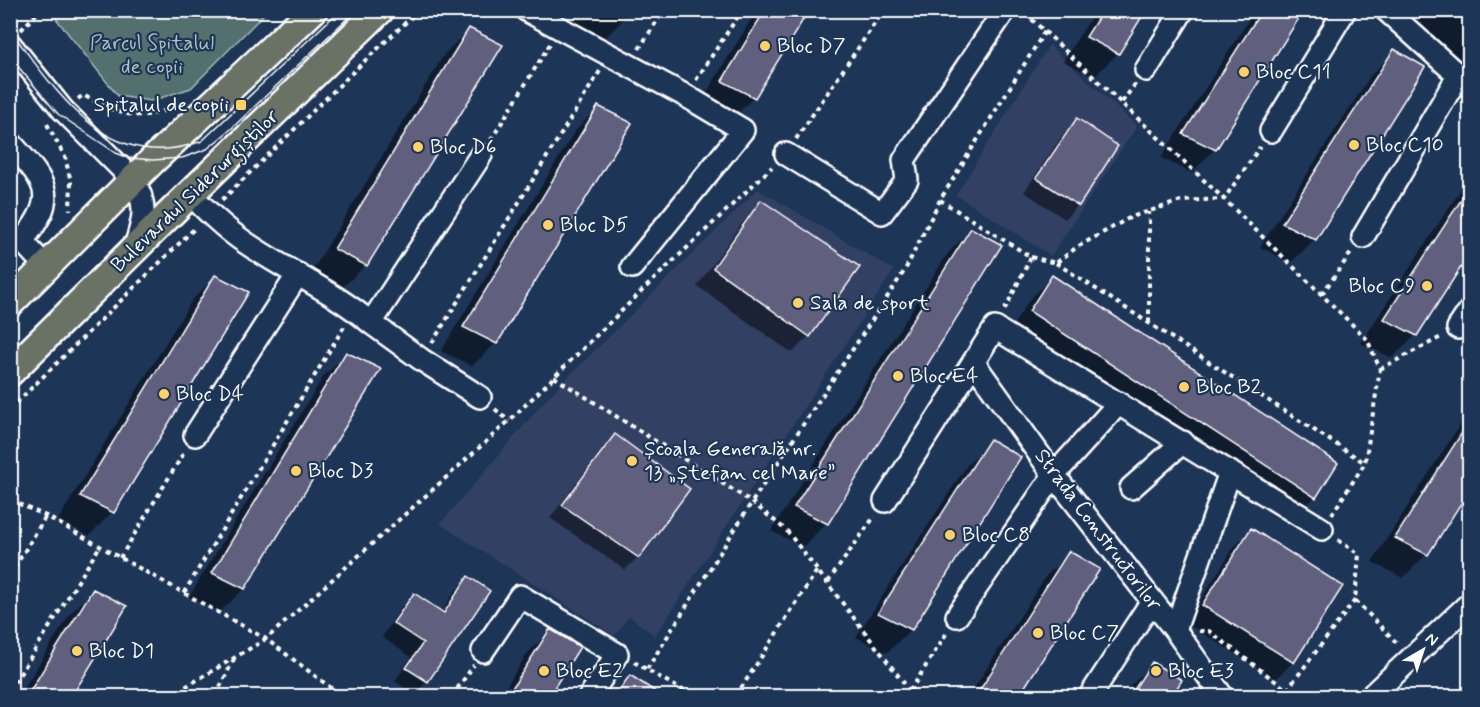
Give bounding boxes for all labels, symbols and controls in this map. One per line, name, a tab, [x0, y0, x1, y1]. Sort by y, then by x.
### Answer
park label: Parcul Spitalul de copii	[90, 29, 214, 81]
place label: Bloc D7	[777, 32, 846, 60]
marker: Bloc D7	[758, 39, 772, 53]
place label: Bloc C11	[1256, 58, 1331, 86]
marker: Bloc C11	[1237, 65, 1251, 79]
place label: Spitalul de copii	[93, 91, 229, 119]
marker: Spitalul de copii	[234, 98, 248, 112]
street label: Bulevardul Siderurgiștilor	[105, 103, 287, 280]
place label: Bloc C10	[1366, 131, 1444, 159]
place label: Bloc D6	[430, 133, 497, 161]
marker: Bloc C10	[1347, 138, 1361, 152]
marker: Bloc D6	[411, 140, 425, 154]
place label: Bloc D5	[560, 211, 628, 239]
marker: Bloc D5	[541, 218, 555, 232]
place label: Bloc C9	[1348, 272, 1415, 300]
marker: Bloc C9	[1420, 279, 1434, 293]
place label: Sala de sport	[810, 289, 930, 317]
marker: Sala de sport	[791, 296, 805, 310]
place label: Bloc E4	[910, 362, 978, 390]
marker: Bloc E4	[891, 369, 905, 383]
place label: Bloc B2	[1196, 373, 1261, 401]
place label: Bloc D4	[176, 380, 244, 408]
marker: Bloc B2	[1177, 380, 1191, 394]
marker: Bloc D4	[157, 387, 171, 401]
place label: Școala Generală nr. 13 „Ștefan cel Mare”	[644, 435, 836, 487]
street label: Strada Constructorilor	[1028, 443, 1168, 617]
marker: Școala Generală nr. 13 „Ștefan cel Mare”	[625, 454, 639, 468]
place label: Bloc D3	[308, 457, 374, 485]
marker: Bloc D3	[289, 464, 303, 478]
place label: Bloc C8	[962, 521, 1030, 549]
marker: Bloc C8	[943, 528, 957, 542]
place label: Bloc C7	[1050, 619, 1119, 647]
north arrow	[1393, 620, 1453, 680]
marker: Bloc C7	[1031, 626, 1045, 640]
text: N	[1421, 628, 1442, 651]
place label: Bloc D1	[89, 637, 154, 665]
marker: Bloc D1	[70, 644, 84, 658]
place label: Bloc E2	[556, 657, 623, 685]
place label: Bloc E3	[1168, 657, 1234, 685]
marker: Bloc E2	[537, 664, 551, 678]
marker: Bloc E3	[1149, 664, 1163, 678]

